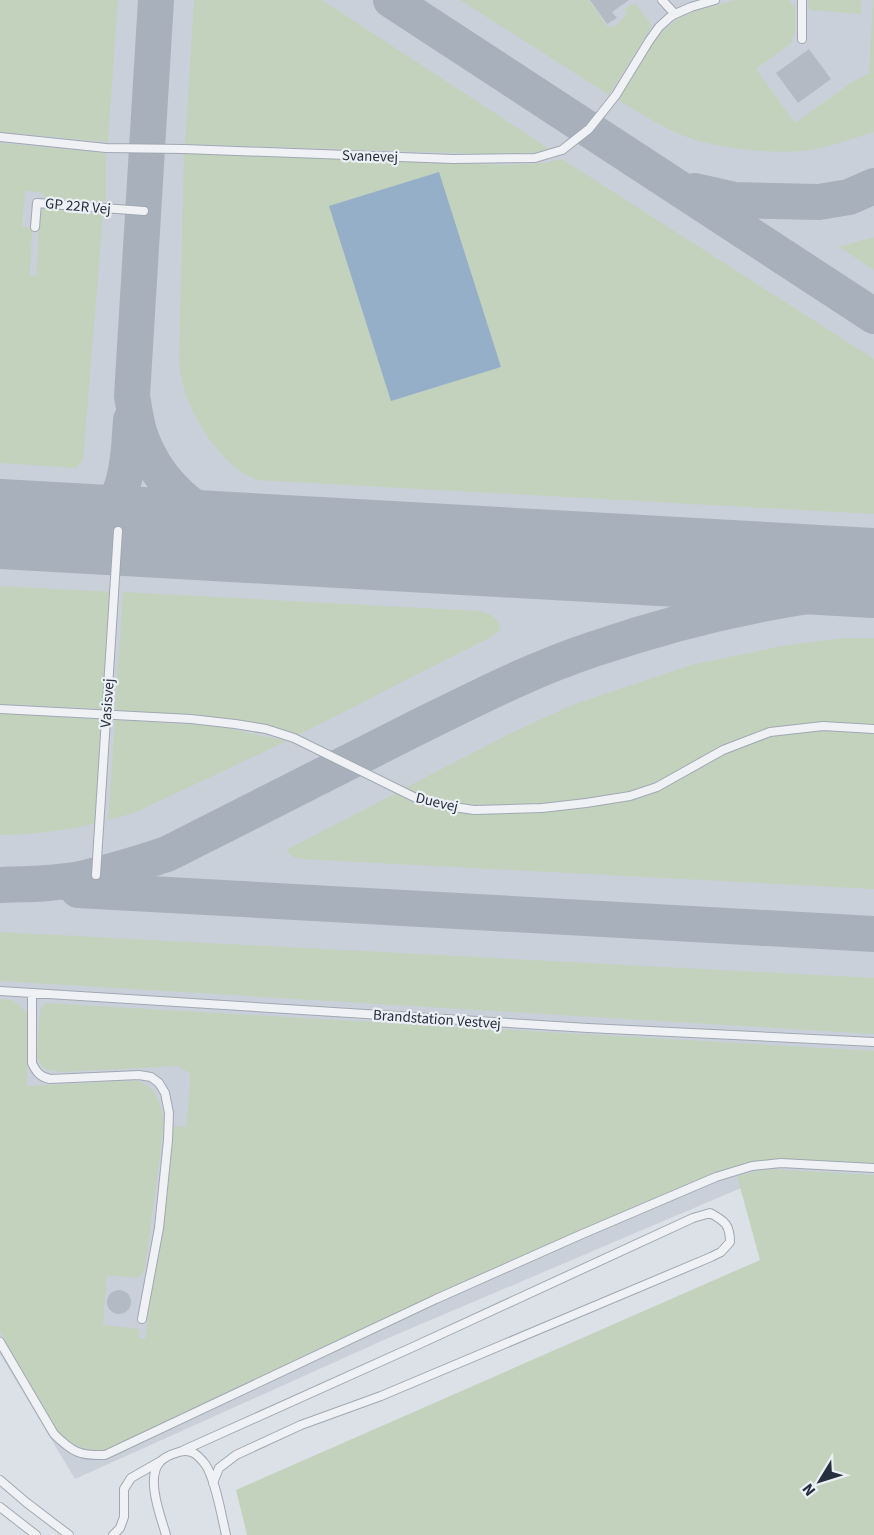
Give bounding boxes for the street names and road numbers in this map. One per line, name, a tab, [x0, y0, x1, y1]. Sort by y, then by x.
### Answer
street label: Svanevej	[342, 145, 398, 168]
street label: GP 22R Vej	[44, 193, 112, 220]
street label: Vasisvej	[95, 678, 120, 728]
street label: Duevej	[414, 787, 460, 818]
street label: Brandstation Vestvej	[372, 1005, 502, 1034]

